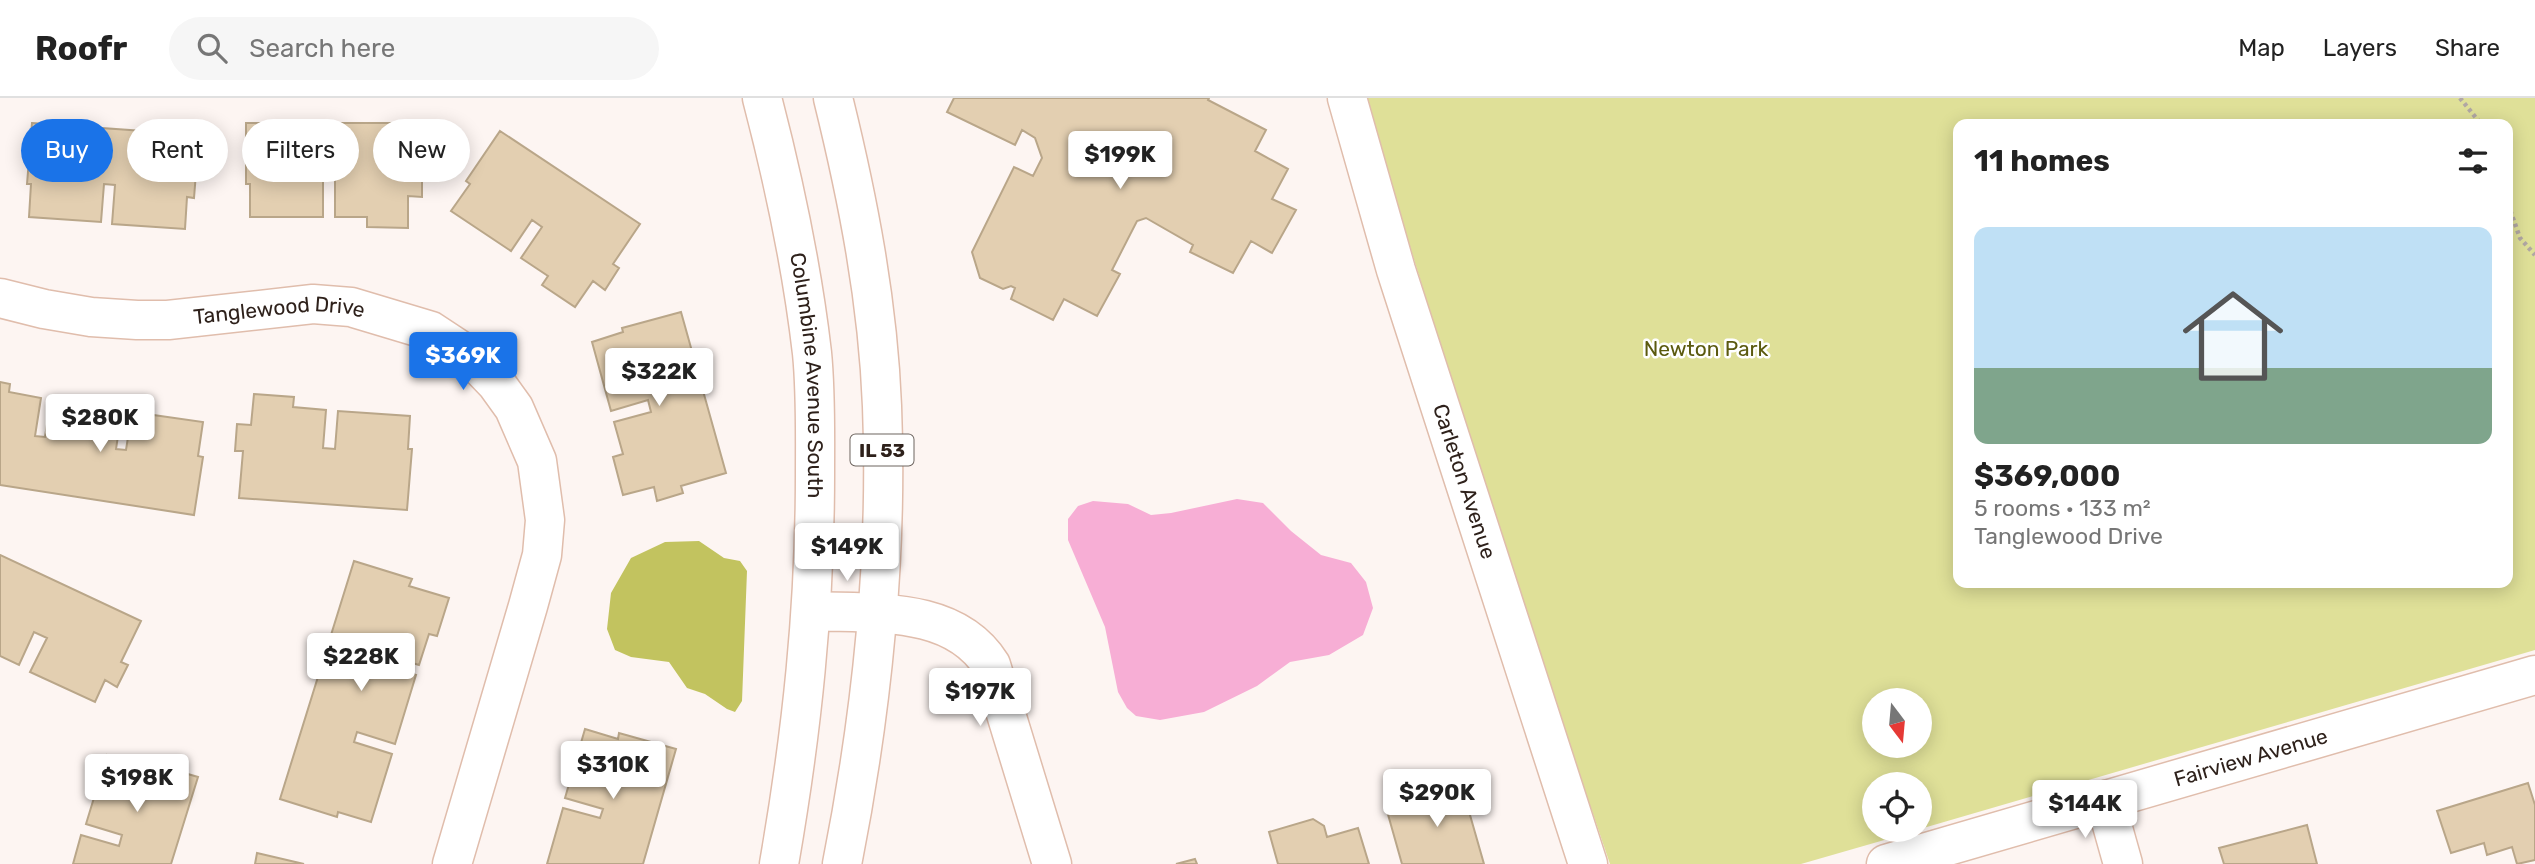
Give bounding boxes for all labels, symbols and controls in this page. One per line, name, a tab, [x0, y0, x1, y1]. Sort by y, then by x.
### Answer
search box	[169, 17, 659, 80]
text: Roofr	[35, 29, 127, 68]
icon: search	[193, 29, 231, 67]
text: Search here	[249, 33, 395, 64]
text: Map	[2238, 34, 2285, 62]
text: Layers	[2323, 34, 2397, 62]
text: Share	[2435, 34, 2500, 62]
chip: Buy	[21, 119, 113, 182]
chip: Rent	[127, 119, 228, 182]
chip: Filters	[242, 119, 359, 182]
chip: New	[373, 119, 470, 182]
pin: $199K	[1071, 132, 1169, 191]
text: $199K	[1084, 140, 1156, 168]
icon: filters	[2454, 142, 2492, 180]
text: 11 homes	[1974, 143, 2110, 179]
street label: Columbine Avenue South	[785, 250, 828, 498]
icon: home	[2170, 273, 2296, 399]
street label: Tanglewood Drive	[192, 291, 368, 329]
pin: $369K	[414, 332, 512, 392]
park label: Newton Park	[1644, 336, 1769, 361]
text: $369K	[425, 341, 501, 369]
pin: $322K	[610, 348, 708, 408]
text: $322K	[621, 357, 697, 385]
pin: $280K	[51, 394, 149, 454]
street label: Carleton Avenue	[1428, 401, 1502, 562]
text: $280K	[62, 403, 138, 431]
road number: IL 53	[850, 434, 914, 466]
text: $369,000	[1974, 458, 2120, 494]
text: 5 rooms · 133 m²	[1974, 494, 2151, 522]
text: Tanglewood Drive	[1974, 522, 2163, 550]
pin: $149K	[798, 524, 896, 583]
text: $149K	[811, 532, 883, 560]
pin: $228K	[312, 634, 410, 693]
text: $228K	[323, 642, 399, 670]
pin: $197K	[931, 668, 1029, 728]
text: $197K	[945, 677, 1015, 705]
north arrow	[1862, 688, 1932, 758]
map controls	[1862, 688, 1932, 842]
street label: Fairview Avenue	[2171, 723, 2331, 792]
pin: $310K	[564, 742, 662, 801]
text: $310K	[577, 750, 649, 778]
pin: $198K	[88, 754, 186, 814]
text: $198K	[101, 763, 173, 791]
pin: $290K	[1388, 770, 1486, 829]
button: locate	[1862, 772, 1932, 842]
text: $290K	[1399, 778, 1475, 806]
pin: $144K	[2036, 780, 2134, 840]
text: $144K	[2048, 789, 2122, 817]

